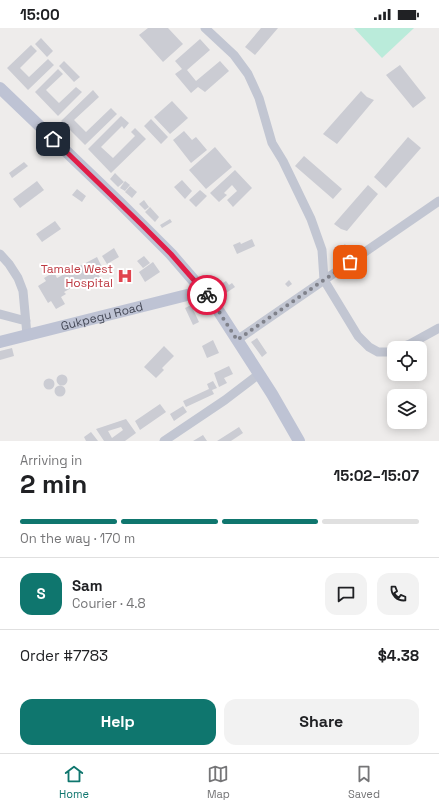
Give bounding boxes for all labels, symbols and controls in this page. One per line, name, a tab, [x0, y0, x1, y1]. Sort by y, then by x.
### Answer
text: 15:00	[20, 5, 60, 24]
pin	[36, 122, 70, 156]
icon: home	[42, 128, 64, 150]
pin	[333, 245, 367, 279]
icon: bag	[339, 251, 361, 273]
place label: Tamale West Hospital	[41, 261, 113, 291]
hospital icon: Tamale West Hospital	[116, 267, 134, 285]
courier	[187, 275, 227, 315]
icon: bike	[196, 284, 218, 306]
street label: Gukpegu Road	[59, 298, 145, 334]
map controls	[387, 341, 427, 429]
button: locate	[387, 341, 427, 381]
button: layers	[387, 389, 427, 429]
text: Arriving in	[20, 452, 82, 469]
text: 15:02–15:07	[333, 466, 419, 485]
text: 2 min	[20, 467, 87, 501]
text: On the way · 170 m	[20, 530, 135, 547]
button: chat	[325, 573, 367, 615]
button: phone	[377, 573, 419, 615]
text: Sam	[72, 576, 103, 595]
text: S	[36, 584, 46, 603]
text: Courier · 4.8	[72, 595, 146, 612]
text: Order #7783	[20, 646, 108, 665]
text: $4.38	[378, 646, 419, 665]
button: Help	[20, 699, 216, 745]
button: Share	[224, 699, 419, 745]
tab: Home	[59, 763, 89, 801]
tab: Map	[207, 763, 230, 801]
tab: Saved	[348, 763, 380, 801]

